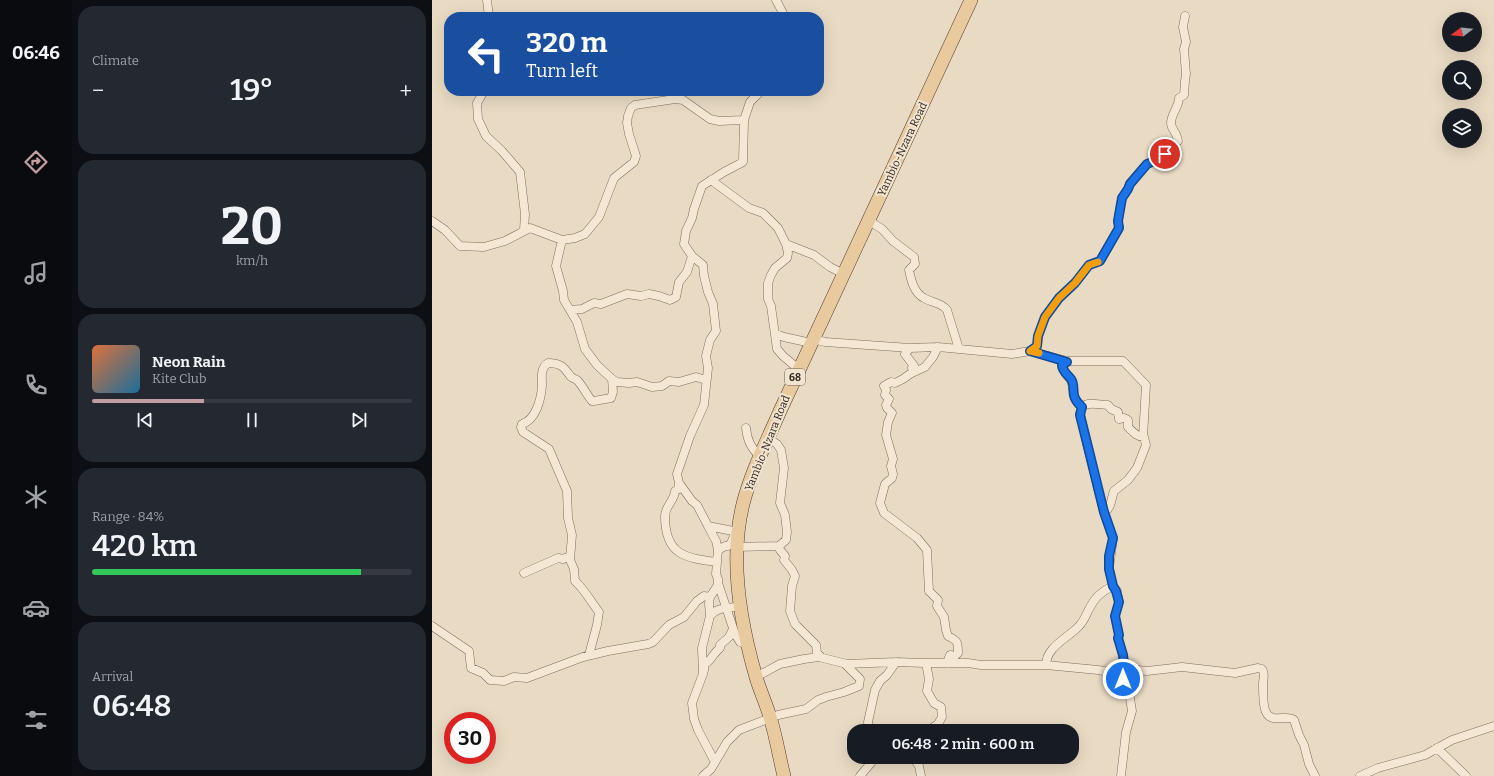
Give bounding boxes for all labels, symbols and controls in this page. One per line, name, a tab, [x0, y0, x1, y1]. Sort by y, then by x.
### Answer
north arrow	[1442, 12, 1482, 52]
map controls	[1442, 12, 1482, 148]
text: 320 m	[526, 26, 607, 59]
icon: left	[460, 28, 512, 80]
text: 06:46	[12, 42, 60, 64]
text: Climate	[92, 53, 139, 68]
text: Turn left	[526, 60, 598, 82]
button: search	[1442, 60, 1482, 100]
text: 19°	[230, 72, 273, 108]
text: −	[92, 77, 104, 104]
text: +	[399, 77, 412, 104]
street label: Yambio-Nzara Road	[875, 100, 930, 198]
button: layers	[1442, 108, 1482, 148]
pin	[1148, 137, 1182, 171]
icon: arrive	[1154, 143, 1176, 165]
icon: directions	[22, 148, 50, 176]
text: 20	[221, 195, 283, 258]
text: km/h	[236, 253, 268, 268]
icon: music	[22, 259, 50, 287]
text: Neon Rain	[152, 353, 225, 371]
road number: 68	[785, 369, 805, 385]
icon: phone	[22, 371, 50, 399]
text: Kite Club	[152, 371, 206, 386]
street label: Yambio-Nzara Road	[742, 393, 793, 493]
icon: previous	[134, 409, 156, 431]
icon: pause	[241, 409, 263, 431]
icon: next	[348, 409, 370, 431]
icon: climate	[22, 483, 50, 511]
text: Range · 84%	[92, 509, 164, 524]
text: 420 km	[92, 528, 197, 564]
icon: car	[22, 594, 50, 622]
position arrow	[1102, 658, 1144, 700]
text: Arrival	[92, 669, 133, 684]
text: 06:48	[92, 688, 172, 724]
icon: filters	[22, 706, 50, 734]
speed limit sign: 30	[444, 712, 496, 764]
text: 06:48 · 2 min · 600 m	[892, 735, 1034, 753]

